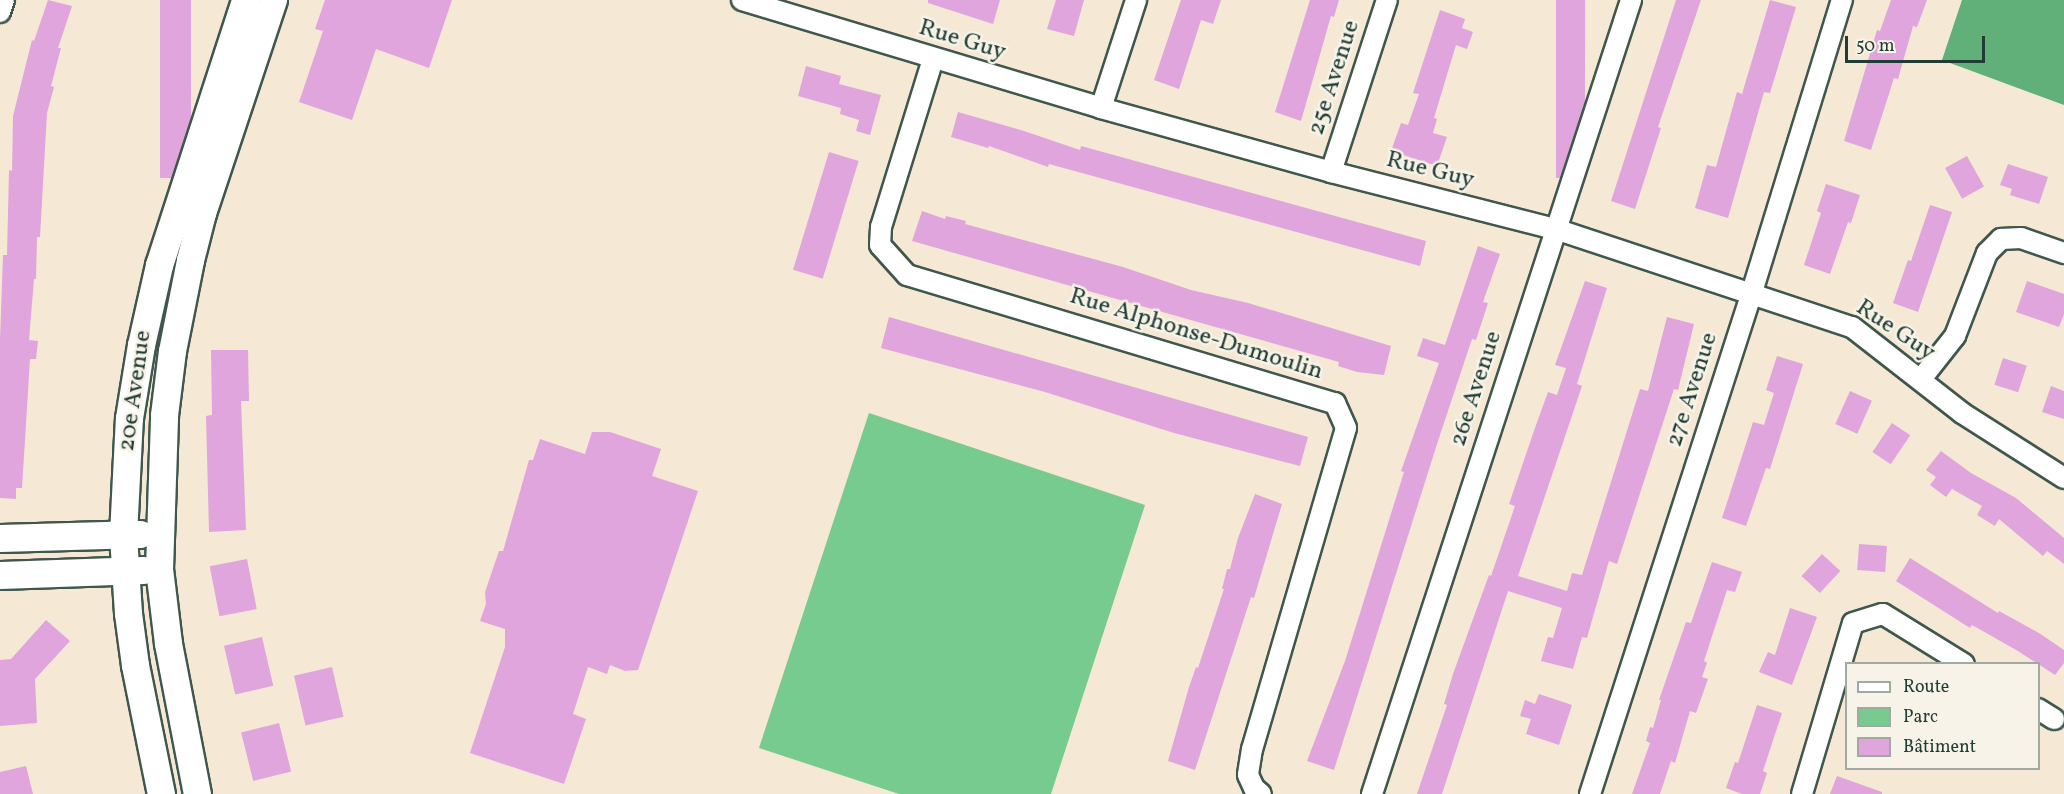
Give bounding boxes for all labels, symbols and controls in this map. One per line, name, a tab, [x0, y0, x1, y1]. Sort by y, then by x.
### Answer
street label: Rue Guy	[915, 14, 1009, 68]
street label: 25e Avenue	[1303, 17, 1367, 139]
scale bar	[1848, 24, 1988, 62]
text: 50 m	[1856, 34, 1895, 59]
street label: Rue Guy	[1383, 146, 1477, 196]
street label: Rue Alphonse-Dumoulin	[1066, 283, 1326, 387]
street label: Rue Guy	[1850, 294, 1940, 368]
street label: 26e Avenue	[1445, 328, 1509, 450]
street label: 20e Avenue	[113, 329, 159, 453]
street label: 27e Avenue	[1661, 329, 1725, 451]
legend	[1845, 662, 2040, 770]
text: Route	[1903, 675, 1949, 700]
text: Parc	[1903, 705, 1938, 730]
text: Bâtiment	[1903, 735, 1976, 760]

